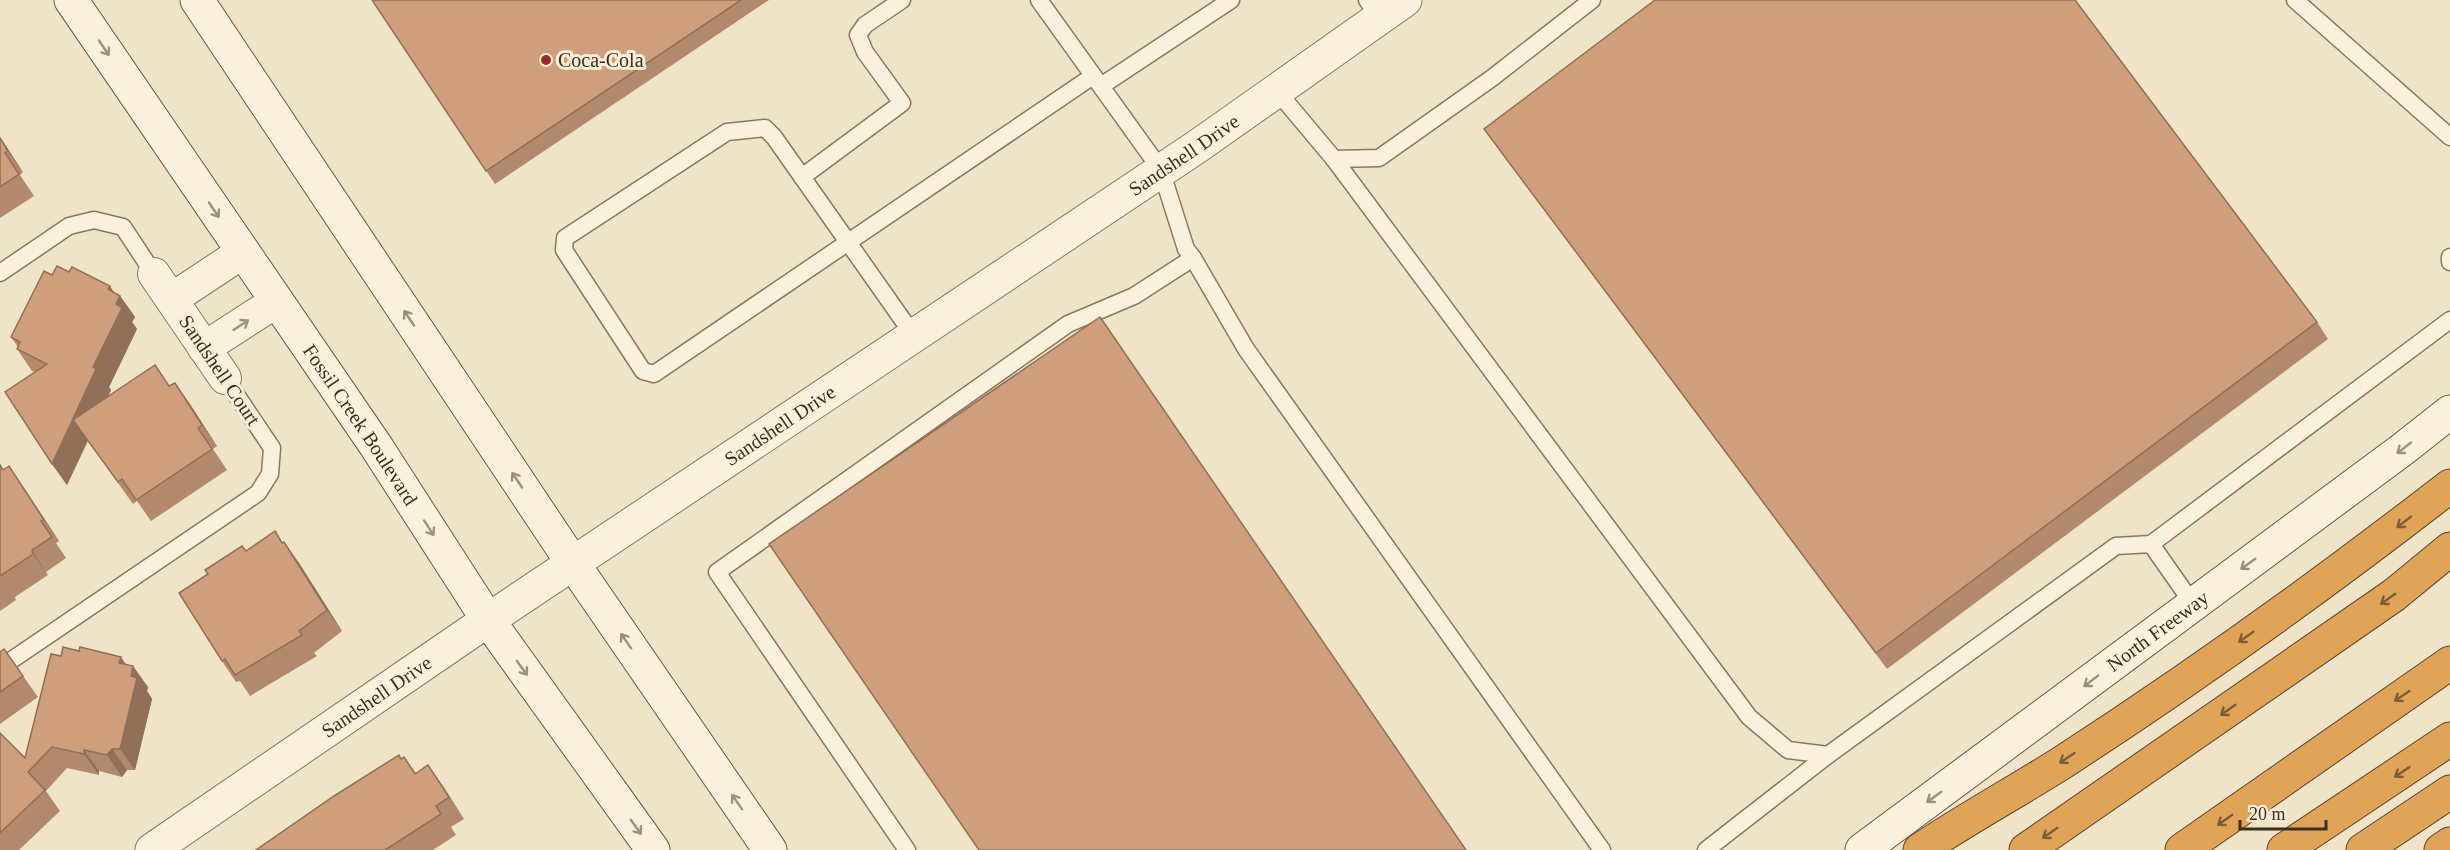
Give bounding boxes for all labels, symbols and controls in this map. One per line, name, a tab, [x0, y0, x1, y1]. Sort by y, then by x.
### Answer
one-way arrow	[98, 40, 110, 56]
place label: Coca-Cola	[558, 49, 644, 71]
marker: Coca-Cola	[539, 53, 553, 67]
street label: Sandshell Drive	[1124, 110, 1243, 200]
one-way arrow	[208, 201, 220, 217]
one-way arrow	[402, 309, 415, 326]
street label: Sandshell Court	[175, 311, 265, 430]
one-way arrow	[232, 318, 249, 331]
street label: Fossil Creek Boulevard	[299, 340, 422, 509]
street label: Sandshell Drive	[720, 380, 839, 470]
one-way arrow	[2397, 442, 2413, 455]
one-way arrow	[511, 472, 523, 488]
one-way arrow	[2396, 516, 2412, 529]
one-way arrow	[423, 519, 435, 536]
one-way arrow	[2240, 558, 2256, 571]
street label: North Freeway	[2103, 586, 2213, 676]
one-way arrow	[2380, 593, 2396, 605]
one-way arrow	[2239, 631, 2255, 643]
one-way arrow	[620, 634, 632, 650]
street label: Sandshell Drive	[317, 651, 436, 742]
one-way arrow	[516, 659, 529, 675]
one-way arrow	[2084, 674, 2100, 687]
one-way arrow	[2393, 690, 2410, 703]
one-way arrow	[2220, 704, 2236, 716]
one-way arrow	[2059, 752, 2076, 765]
one-way arrow	[2394, 766, 2411, 778]
one-way arrow	[1927, 790, 1943, 803]
scale bar	[2240, 793, 2326, 831]
one-way arrow	[731, 794, 743, 810]
text: 20 m	[2249, 804, 2286, 824]
one-way arrow	[2217, 814, 2233, 826]
one-way arrow	[630, 818, 642, 834]
one-way arrow	[2043, 827, 2059, 839]

